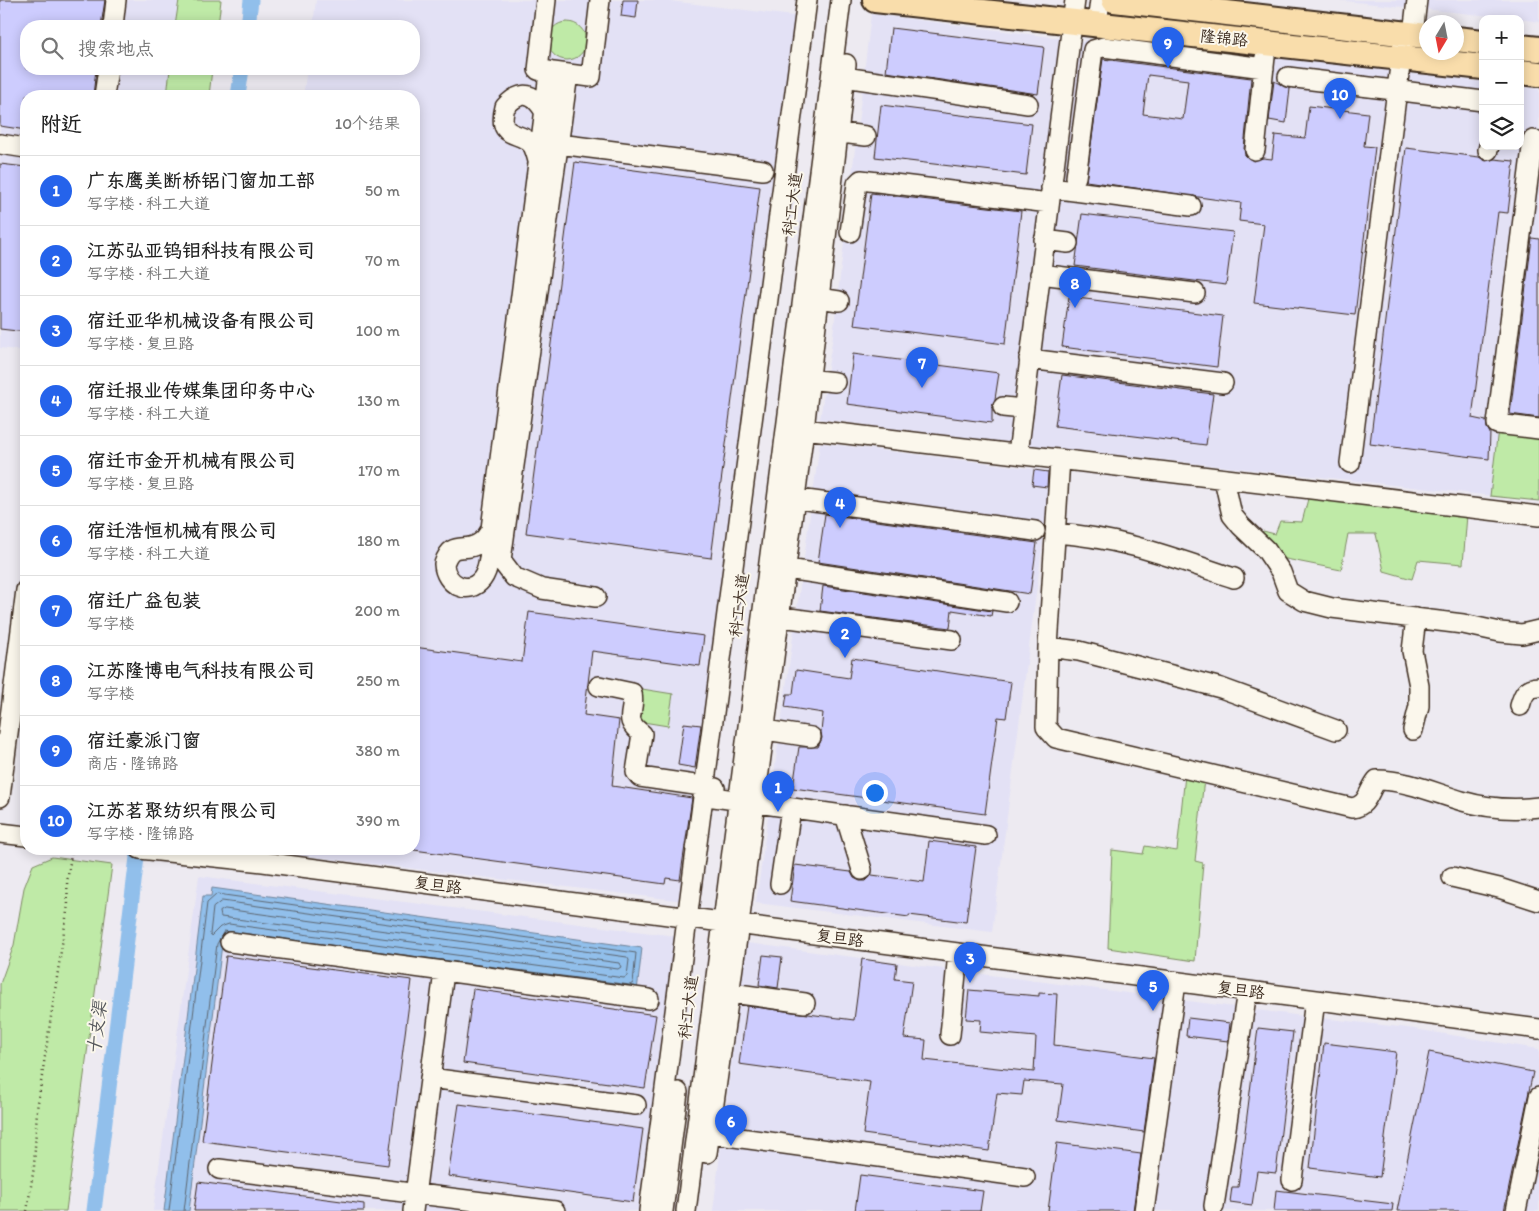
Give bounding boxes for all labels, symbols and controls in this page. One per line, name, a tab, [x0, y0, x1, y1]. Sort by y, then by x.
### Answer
north arrow	[1419, 15, 1464, 60]
map controls	[1479, 15, 1524, 150]
button: +	[1479, 15, 1524, 60]
search box	[20, 20, 420, 75]
street label: 隆锦路	[1199, 26, 1249, 50]
pin: 9	[1152, 27, 1184, 68]
icon: search	[38, 34, 66, 62]
text: 搜索地点	[78, 37, 154, 60]
button: −	[1479, 60, 1524, 105]
pin: 10	[1324, 78, 1356, 119]
button: layers	[1479, 105, 1524, 150]
text: 附近	[40, 111, 82, 136]
text: 10个结果	[335, 114, 400, 133]
text: 广东鹰美断桥铝门窗加工部	[87, 169, 315, 192]
street label: 科工大道	[779, 171, 805, 237]
text: 1	[52, 181, 60, 200]
text: 50 m	[365, 181, 400, 200]
text: 写字楼 · 科工大道	[87, 194, 210, 213]
text: 江苏弘亚钨钼科技有限公司	[87, 239, 315, 262]
text: 2	[52, 251, 60, 270]
text: 70 m	[365, 251, 400, 270]
text: 写字楼 · 科工大道	[87, 264, 210, 283]
pin: 8	[1059, 267, 1091, 308]
text: 宿迁亚华机械设备有限公司	[87, 309, 315, 332]
text: 3	[52, 321, 60, 340]
text: 100 m	[356, 321, 400, 340]
text: 写字楼 · 复旦路	[87, 334, 194, 353]
pin: 7	[906, 347, 938, 388]
text: 宿迁报业传媒集团印务中心	[87, 379, 315, 402]
text: 4	[51, 391, 61, 410]
text: 130 m	[357, 391, 400, 410]
text: 写字楼 · 科工大道	[87, 404, 210, 423]
text: 宿迁市金开机械有限公司	[87, 449, 296, 472]
text: 5	[52, 461, 60, 480]
text: 170 m	[358, 461, 400, 480]
text: 写字楼 · 复旦路	[87, 474, 194, 493]
pin: 4	[824, 487, 856, 528]
text: 宿迁浩恒机械有限公司	[87, 519, 277, 542]
text: 6	[52, 531, 60, 550]
text: 180 m	[357, 531, 400, 550]
text: 写字楼 · 科工大道	[87, 544, 210, 563]
street label: 科工大道	[726, 572, 752, 638]
text: 宿迁广益包装	[87, 589, 201, 612]
text: 7	[52, 601, 60, 620]
text: 200 m	[355, 601, 400, 620]
text: 写字楼	[87, 614, 135, 633]
pin: 2	[829, 617, 861, 658]
text: 江苏隆博电气科技有限公司	[87, 659, 315, 682]
text: 8	[52, 671, 60, 690]
text: 250 m	[356, 671, 400, 690]
text: 写字楼	[87, 684, 135, 703]
text: 宿迁豪派门窗	[87, 729, 201, 752]
text: 9	[52, 741, 60, 760]
text: 380 m	[356, 741, 400, 760]
text: 商店 · 隆锦路	[87, 754, 178, 773]
pin: 1	[762, 771, 794, 812]
your location	[862, 780, 888, 806]
text: 江苏茗聚纺织有限公司	[87, 799, 277, 822]
text: 10	[47, 811, 65, 830]
text: 390 m	[356, 811, 400, 830]
text: 写字楼 · 隆锦路	[87, 824, 194, 843]
street label: 复旦路	[413, 873, 463, 897]
street label: 复旦路	[815, 926, 865, 950]
pin: 3	[954, 942, 986, 983]
pin: 5	[1137, 970, 1169, 1011]
street label: 科工大道	[675, 974, 701, 1040]
street label: 复旦路	[1216, 978, 1266, 1002]
water label: 十支渠	[83, 998, 111, 1056]
pin: 6	[715, 1105, 747, 1146]

